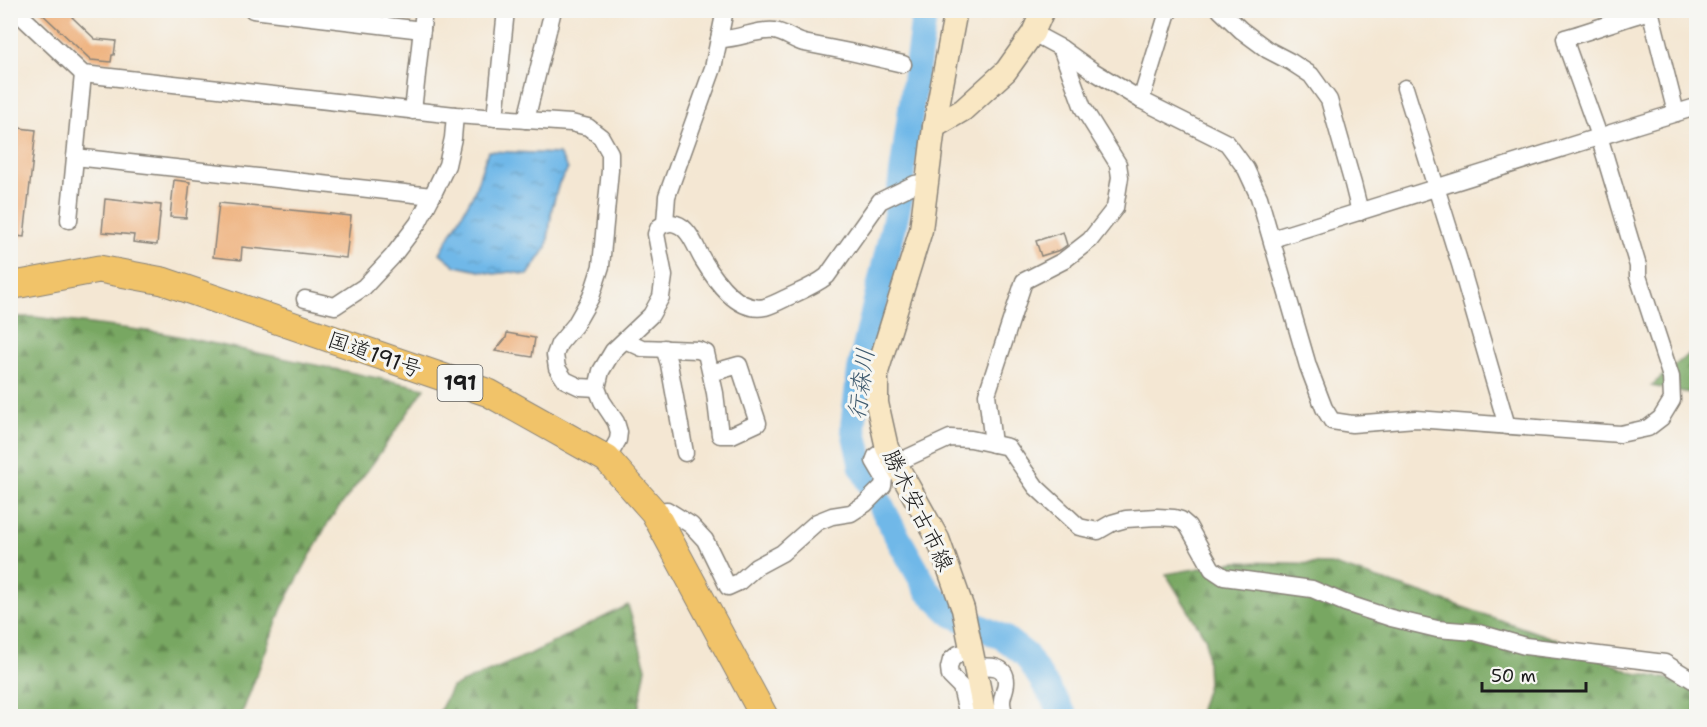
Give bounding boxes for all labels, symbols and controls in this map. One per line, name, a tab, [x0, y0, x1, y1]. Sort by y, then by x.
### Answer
street label: 国道191号	[324, 325, 426, 384]
water label: 行森川	[840, 346, 882, 422]
road number: 191	[438, 365, 482, 401]
street label: 勝木安古市線	[877, 445, 961, 576]
scale bar	[1482, 655, 1586, 693]
text: 50 m	[1491, 664, 1536, 688]

